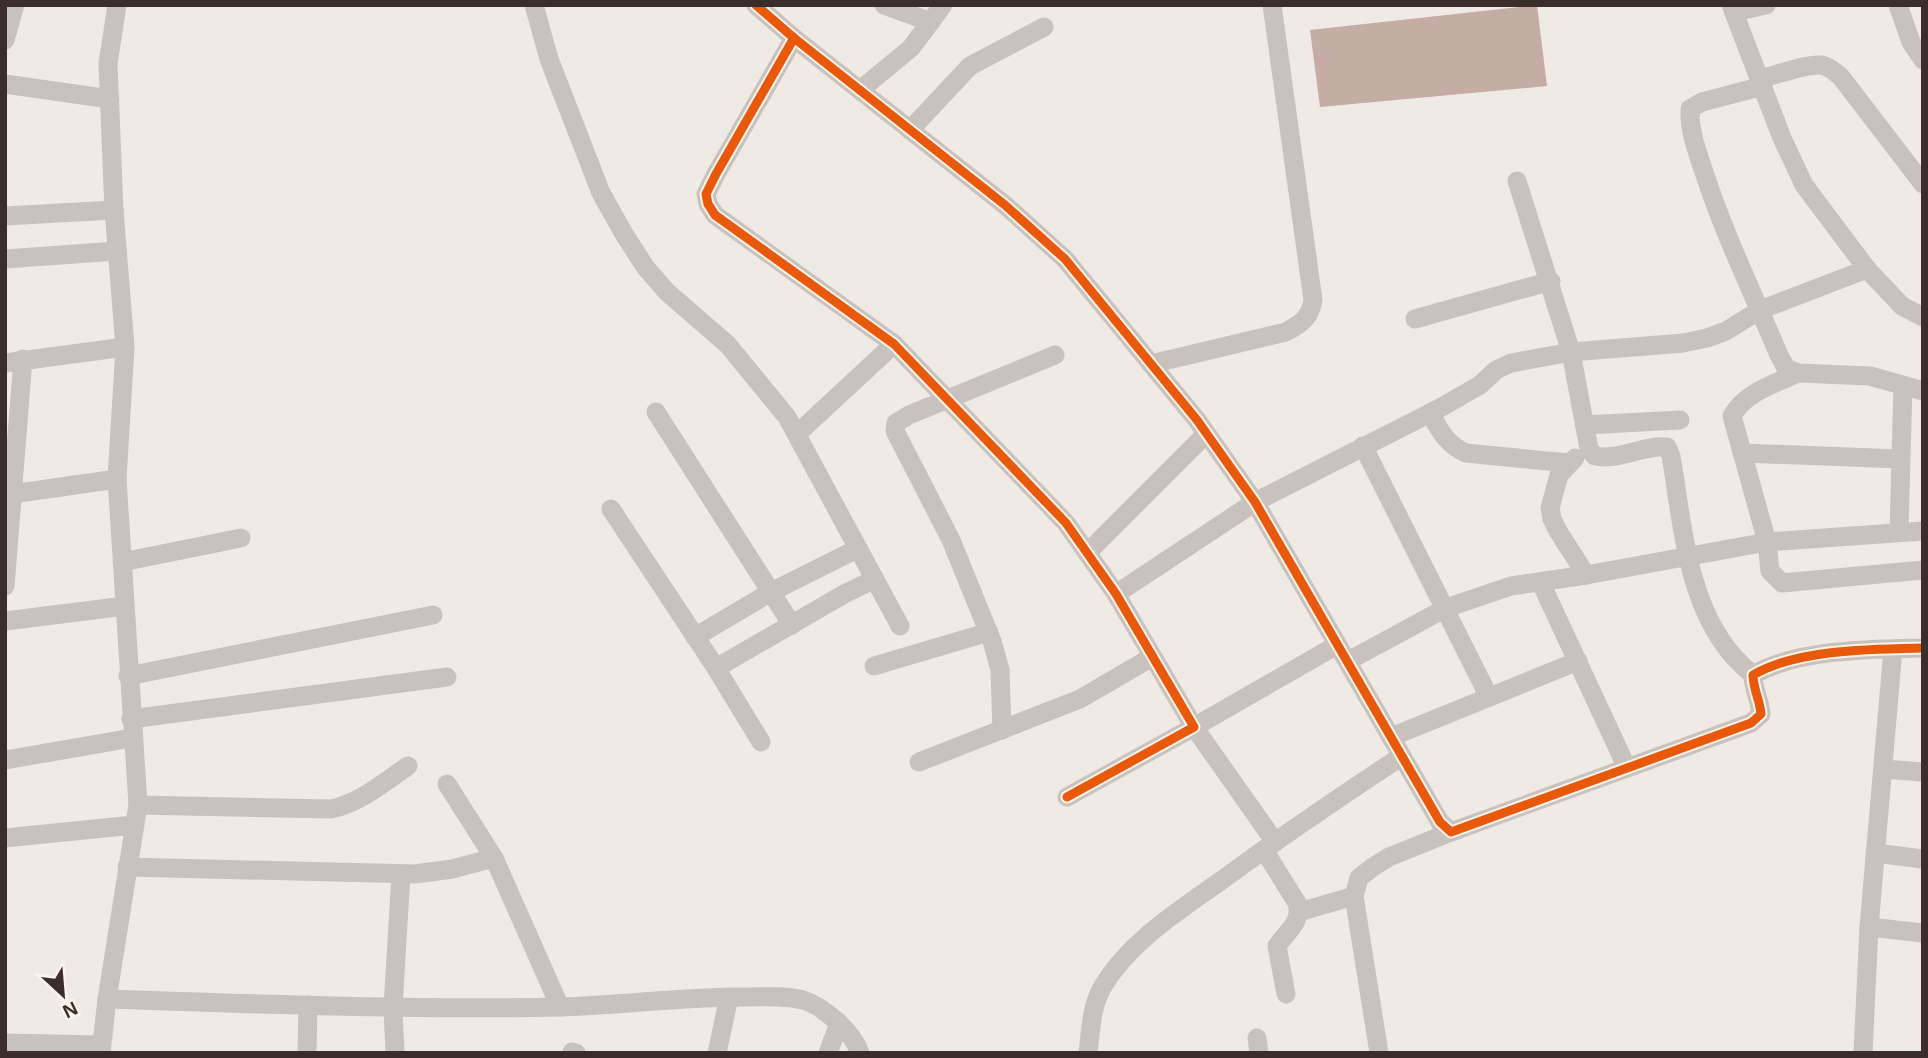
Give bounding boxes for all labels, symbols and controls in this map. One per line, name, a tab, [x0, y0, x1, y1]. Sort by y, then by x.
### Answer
north arrow	[28, 960, 98, 1030]
text: N	[59, 997, 81, 1022]

